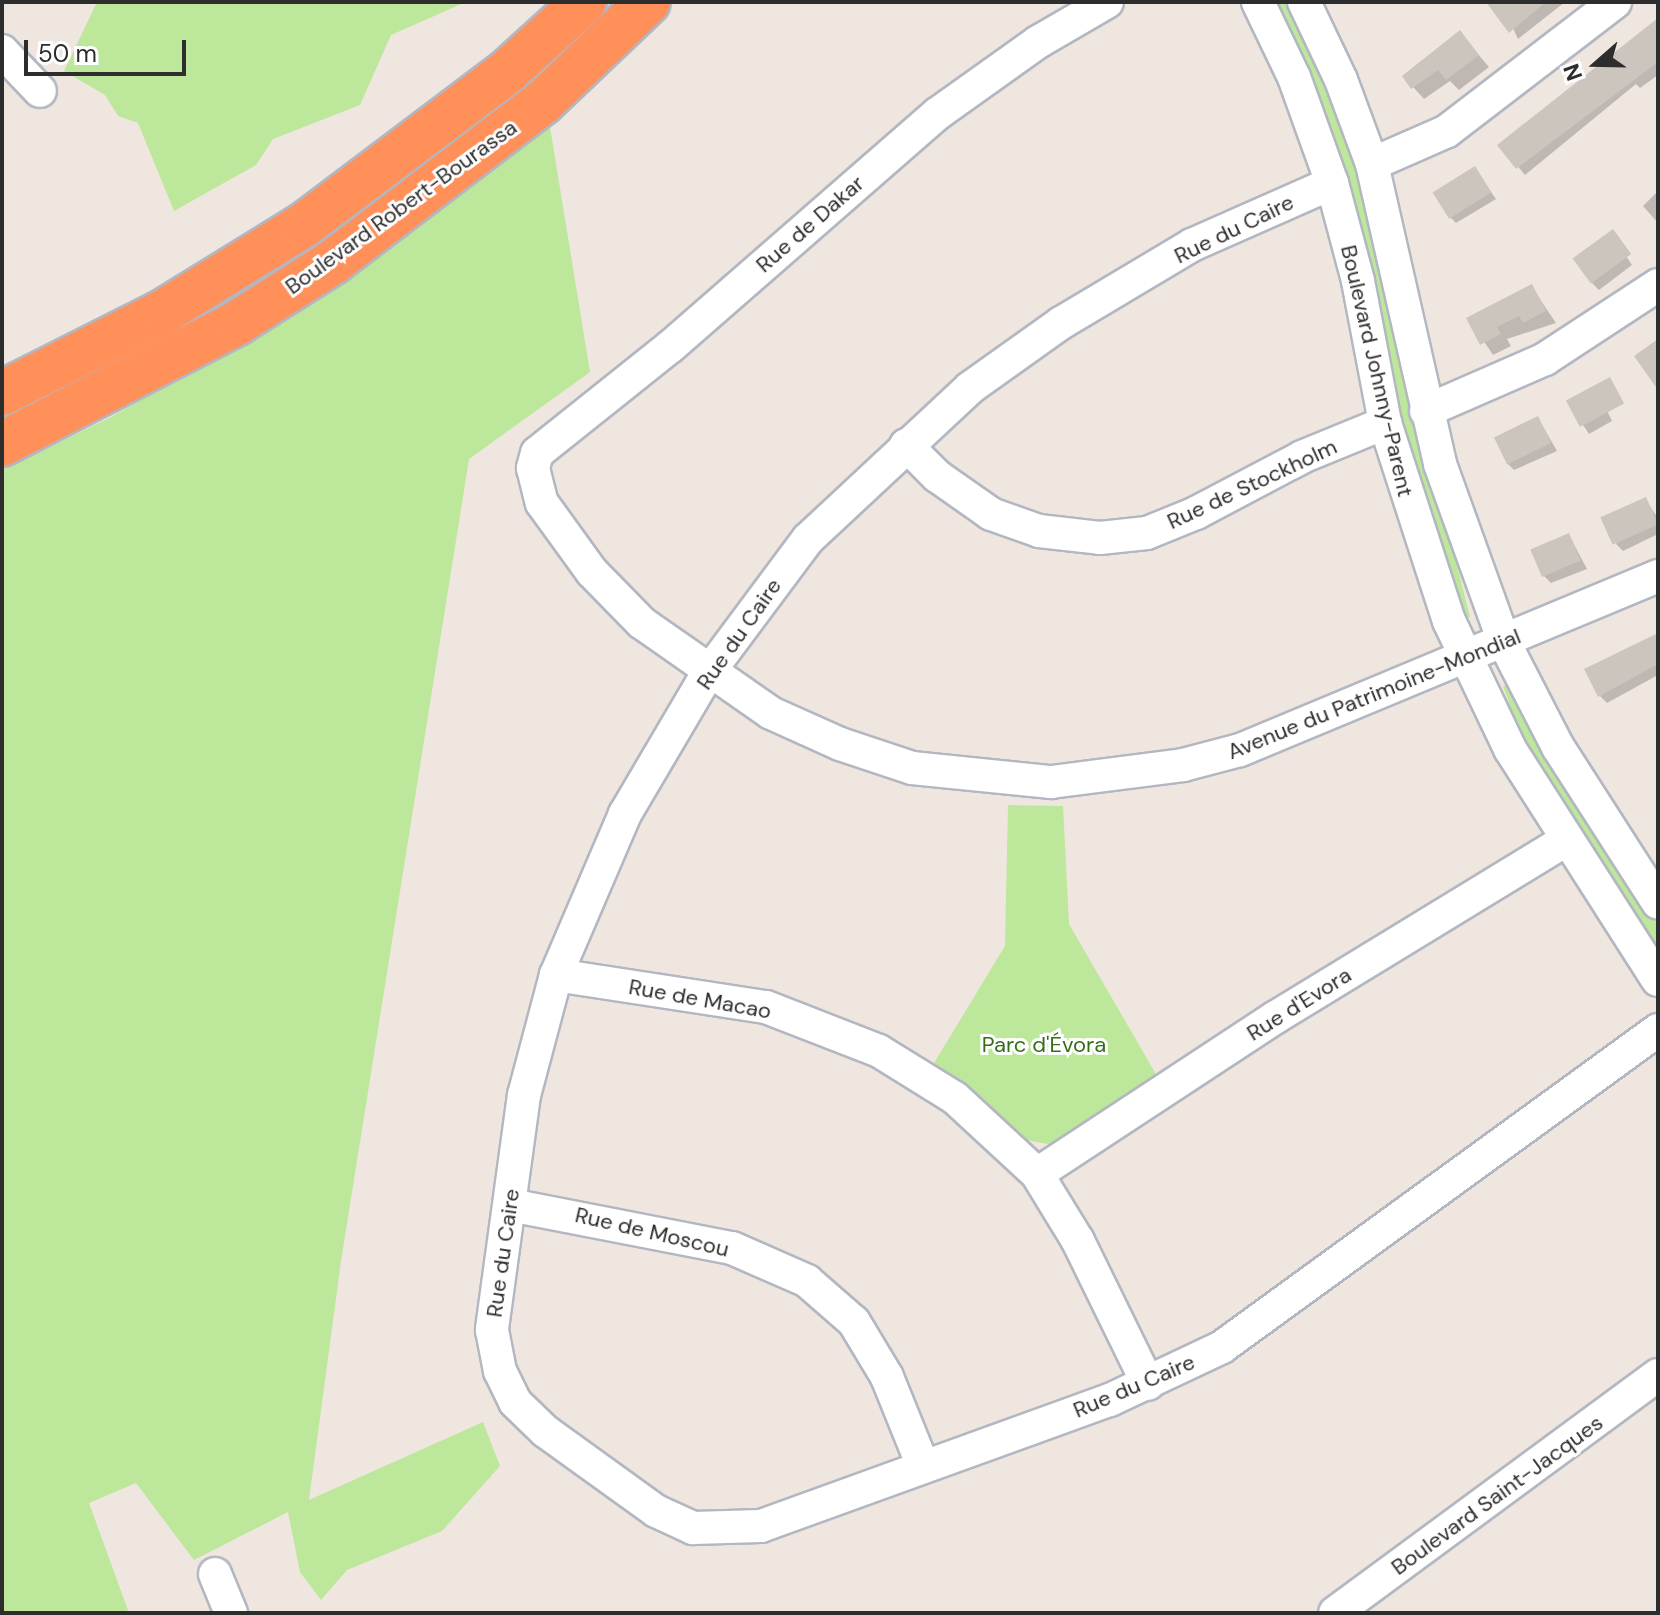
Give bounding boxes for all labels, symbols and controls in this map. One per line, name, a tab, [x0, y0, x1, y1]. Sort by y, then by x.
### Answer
scale bar	[28, 24, 190, 74]
north arrow	[1556, 24, 1636, 104]
text: 50 m	[38, 38, 97, 69]
text: N	[1557, 60, 1589, 85]
street label: Boulevard Robert-Bourassa	[280, 114, 522, 300]
street label: Rue de Dakar	[751, 170, 869, 278]
street label: Rue du Caire	[1170, 189, 1298, 269]
street label: Boulevard Johnny-Parent	[1335, 242, 1419, 500]
street label: Rue de Stockholm	[1163, 433, 1341, 535]
street label: Rue du Caire	[691, 573, 787, 695]
street label: Avenue du Patrimoine-Mondial	[1224, 623, 1524, 765]
street label: Rue d'Evora	[1242, 962, 1356, 1046]
street label: Rue de Macao	[627, 973, 773, 1025]
park label: Parc d'Évora	[982, 1032, 1106, 1058]
street label: Rue du Caire	[481, 1187, 525, 1319]
street label: Rue de Moscou	[573, 1201, 731, 1263]
street label: Rue du Caire	[1069, 1349, 1199, 1423]
street label: Boulevard Saint-Jacques	[1386, 1409, 1608, 1581]

